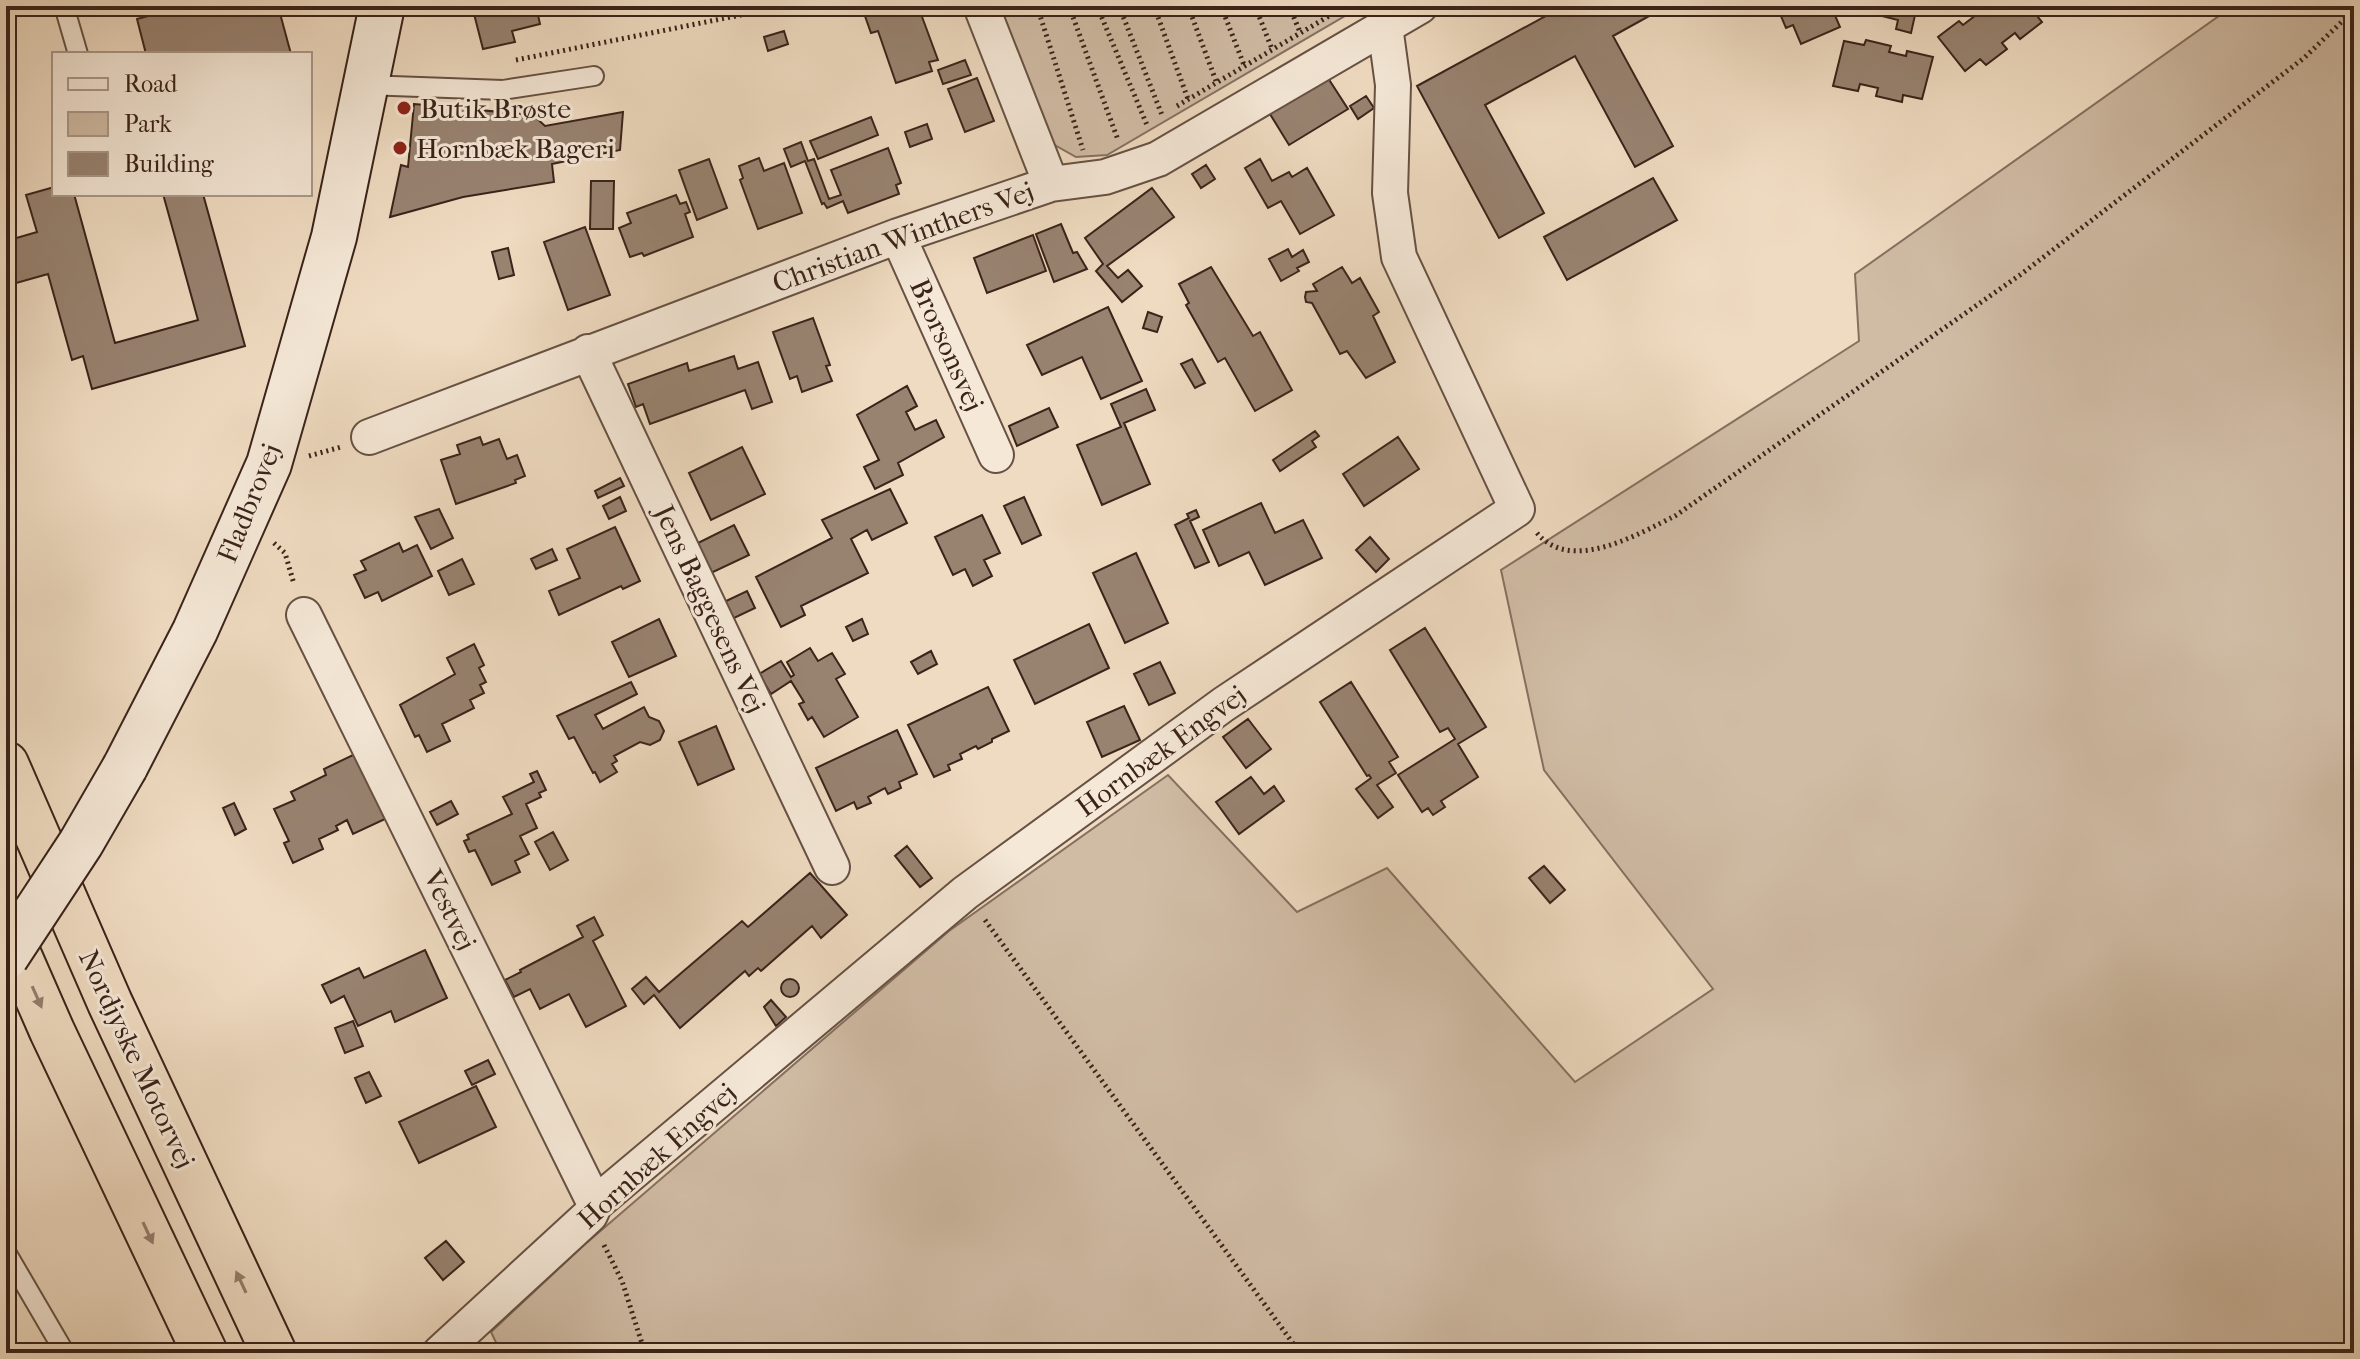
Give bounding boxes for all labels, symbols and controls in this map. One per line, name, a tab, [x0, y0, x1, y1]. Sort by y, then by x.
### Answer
legend	[52, 52, 312, 196]
text: Road	[124, 70, 178, 98]
place label: Butik Brøste	[420, 92, 571, 125]
marker: Butik Brøste	[395, 99, 413, 117]
text: Park	[124, 110, 172, 138]
place label: Hornbæk Bageri	[416, 132, 615, 165]
marker: Hornbæk Bageri	[391, 139, 409, 157]
text: Building	[124, 150, 215, 178]
street label: Christian Winthers Vej	[768, 174, 1038, 300]
street label: Brorsonsvej	[903, 274, 991, 416]
street label: Fladbrovej	[210, 439, 288, 567]
street label: Jens Baggesens Vej	[646, 498, 773, 718]
street label: Hornbæk Engvej	[1070, 678, 1252, 824]
street label: Vestvej	[416, 864, 484, 956]
street label: Nordjyske Motorvej	[72, 945, 202, 1173]
one-way arrow	[31, 985, 44, 1009]
street label: Hornbæk Engvej	[571, 1076, 743, 1236]
one-way arrow	[141, 1221, 155, 1244]
one-way arrow	[234, 1271, 247, 1294]

